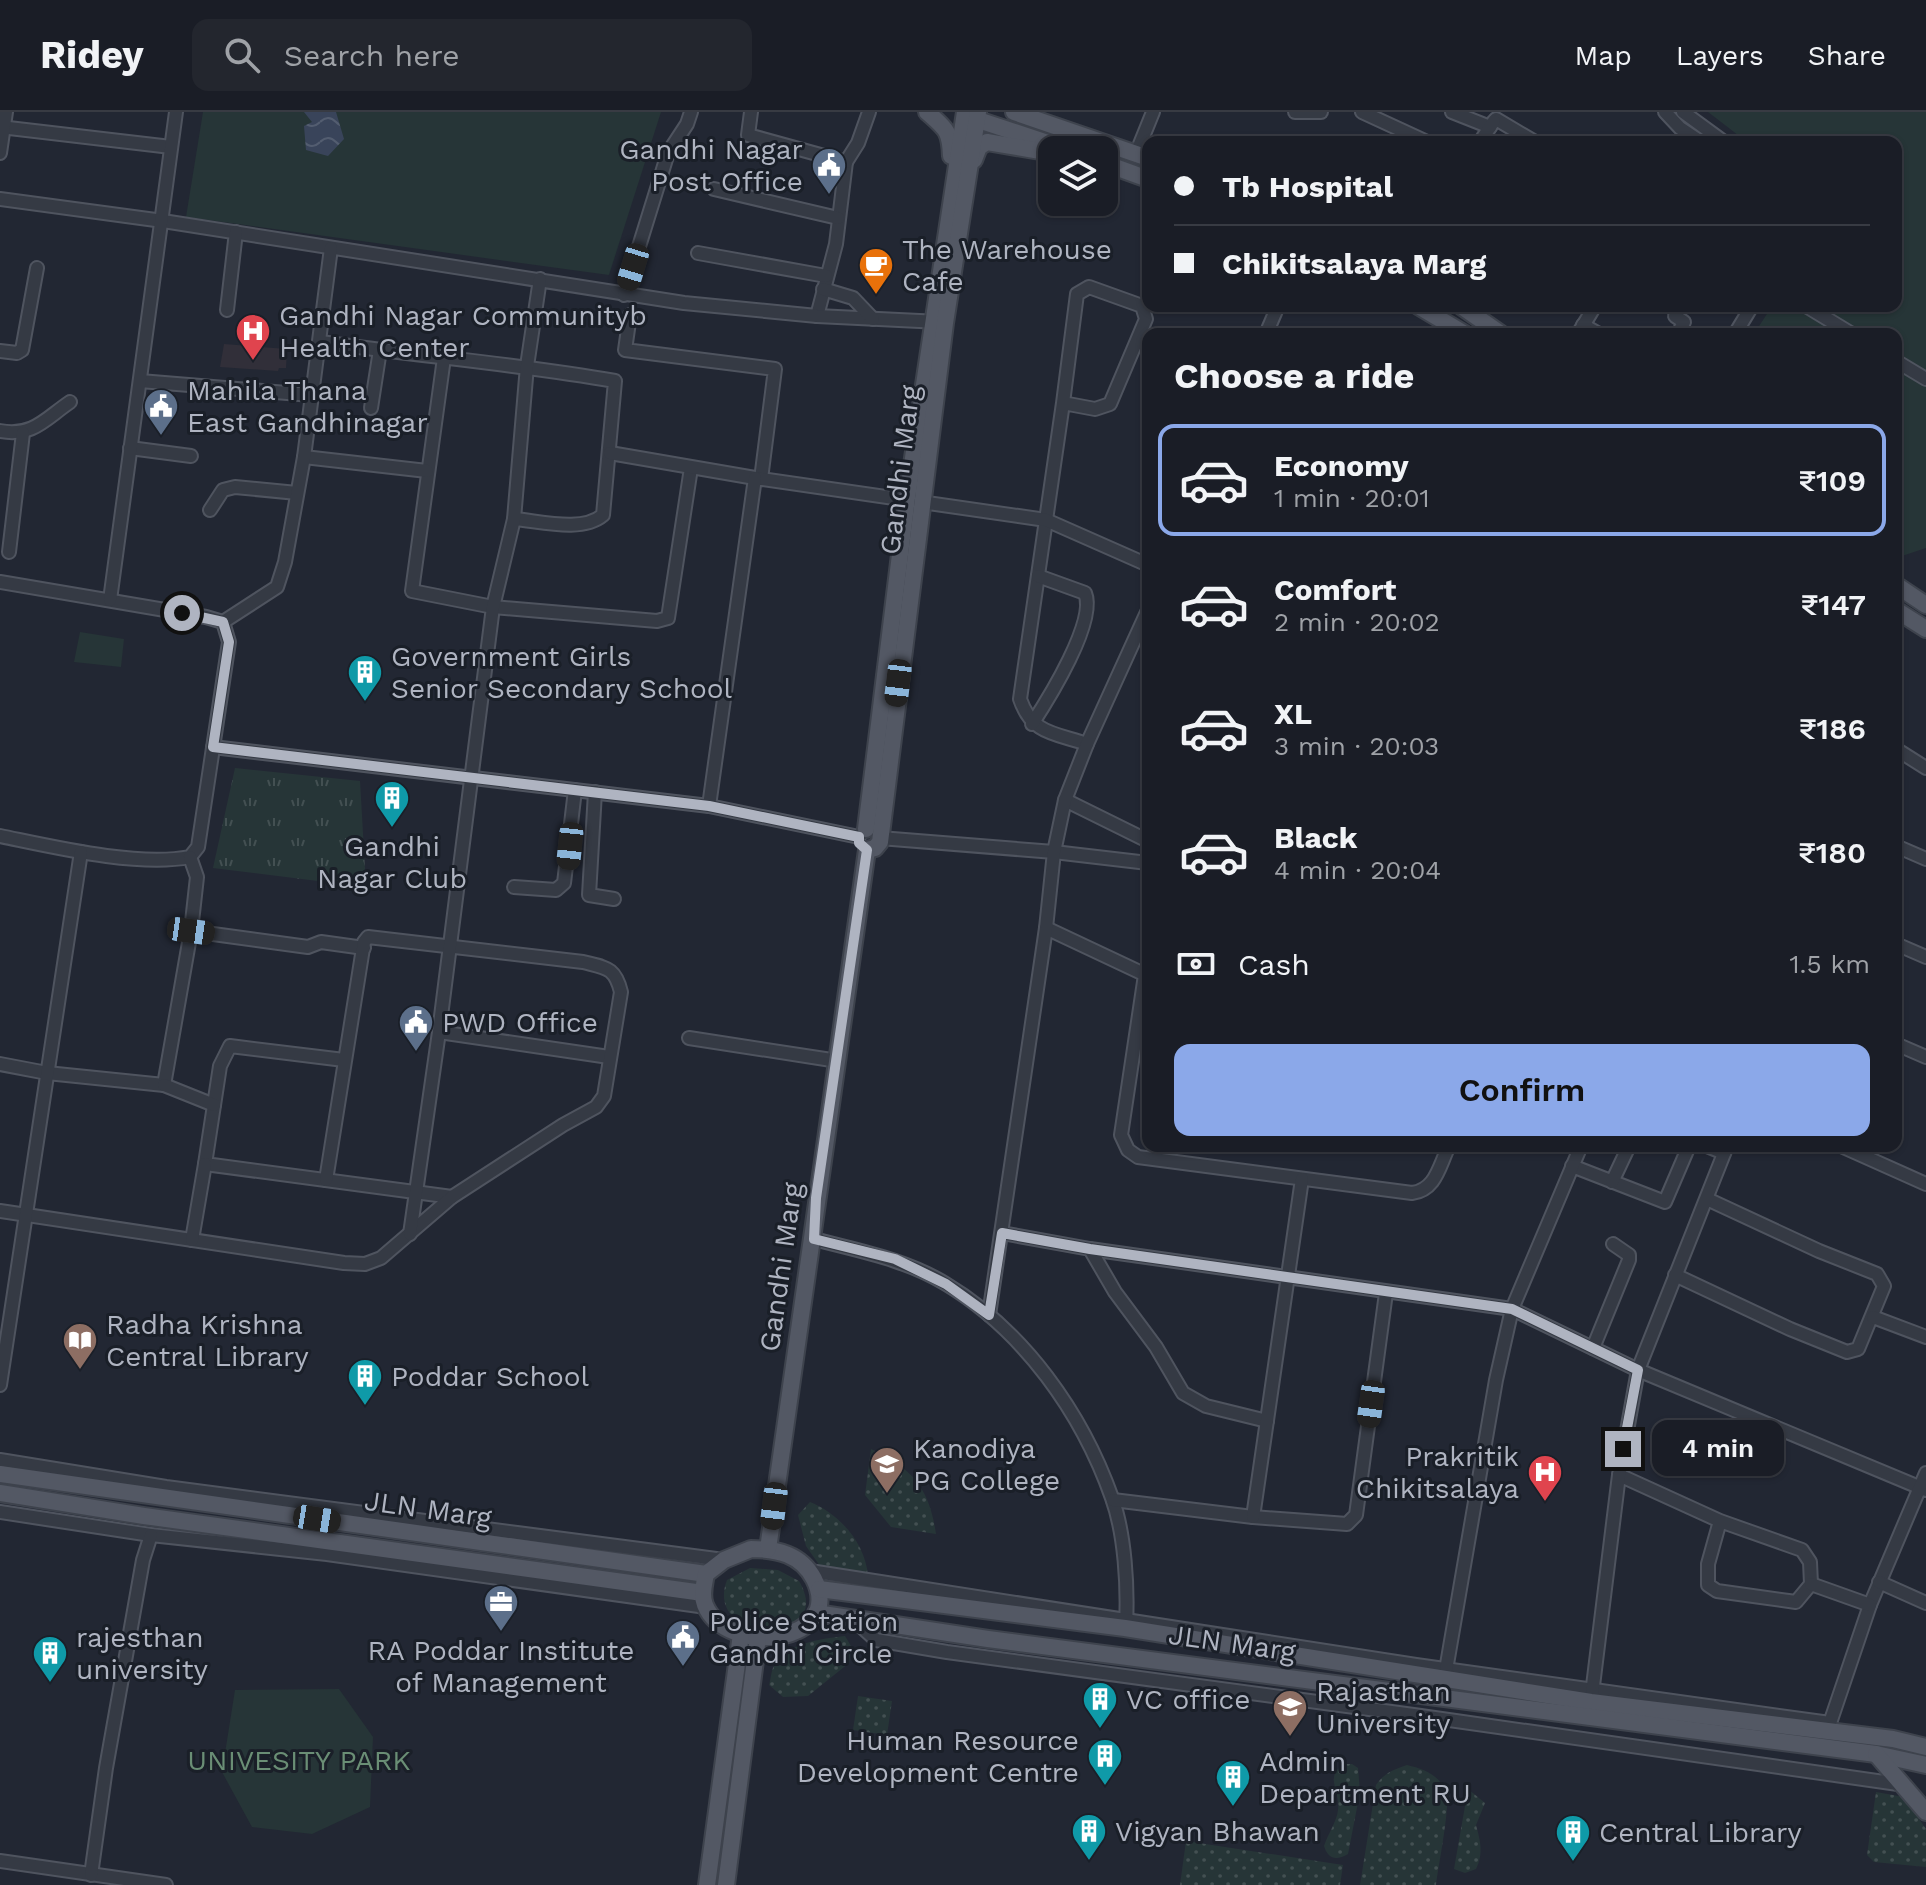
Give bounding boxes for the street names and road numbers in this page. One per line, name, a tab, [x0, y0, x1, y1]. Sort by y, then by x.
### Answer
street label: Gandhi Marg	[873, 383, 927, 557]
street label: Gandhi Marg	[753, 1180, 809, 1354]
street label: JLN Marg	[362, 1484, 494, 1534]
street label: JLN Marg	[1166, 1618, 1298, 1668]

